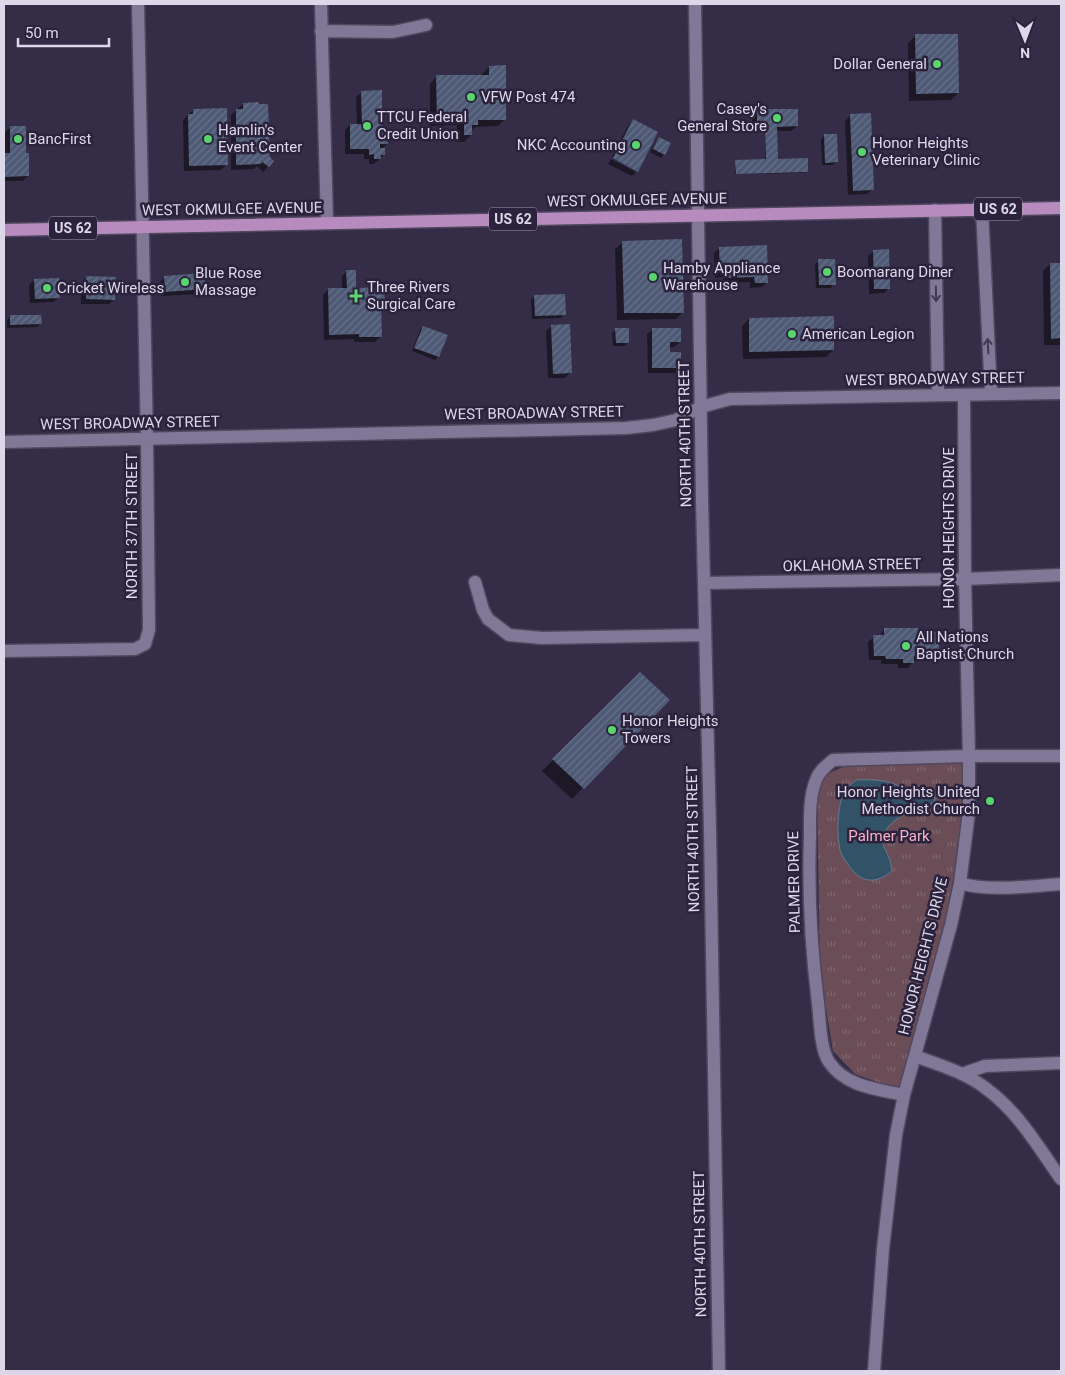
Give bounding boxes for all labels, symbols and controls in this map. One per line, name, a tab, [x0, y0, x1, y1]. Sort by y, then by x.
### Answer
scale bar	[18, 15, 109, 47]
north arrow	[1000, 15, 1050, 65]
text: 50 m	[25, 24, 59, 42]
text: N	[1020, 45, 1030, 61]
place label: Dollar General	[833, 55, 927, 73]
marker: Dollar General	[931, 58, 943, 70]
place label: VFW Post 474	[481, 88, 576, 106]
marker: VFW Post 474	[465, 91, 477, 103]
place label: Casey's General Store	[677, 100, 767, 135]
place label: TTCU Federal Credit Union	[377, 108, 467, 143]
marker: Casey's General Store	[771, 112, 783, 124]
marker: TTCU Federal Credit Union	[361, 120, 373, 132]
place label: Hamlin's Event Center	[218, 121, 302, 156]
place label: BancFirst	[28, 130, 91, 148]
marker: BancFirst	[12, 133, 24, 145]
marker: Hamlin's Event Center	[202, 133, 214, 145]
place label: Honor Heights Veterinary Clinic	[872, 134, 980, 169]
place label: NKC Accounting	[517, 136, 626, 154]
marker: NKC Accounting	[630, 139, 642, 151]
marker: Honor Heights Veterinary Clinic	[856, 146, 868, 158]
street label: WEST OKMULGEE AVENUE	[547, 189, 728, 211]
street label: WEST OKMULGEE AVENUE	[142, 198, 323, 220]
road number: US 62	[974, 198, 1022, 220]
road number: US 62	[489, 208, 537, 230]
road number: US 62	[49, 217, 97, 240]
place label: Hamby Appliance Warehouse	[663, 259, 780, 294]
place label: Boomarang Diner	[837, 263, 953, 281]
place label: Blue Rose Massage	[195, 264, 261, 299]
marker: Boomarang Diner	[821, 266, 833, 278]
marker: Hamby Appliance Warehouse	[647, 271, 659, 283]
marker: Blue Rose Massage	[179, 276, 191, 288]
place label: Three Rivers Surgical Care	[367, 278, 455, 313]
place label: Cricket Wireless	[57, 279, 164, 297]
marker: Cricket Wireless	[41, 282, 53, 294]
one-way arrow	[931, 286, 941, 302]
marker: Three Rivers Surgical Care	[349, 289, 363, 303]
place label: American Legion	[802, 325, 915, 343]
marker: American Legion	[786, 328, 798, 340]
one-way arrow	[984, 338, 993, 354]
street label: NORTH 40TH STREET	[675, 361, 695, 507]
street label: WEST BROADWAY STREET	[845, 368, 1025, 390]
street label: WEST BROADWAY STREET	[444, 402, 624, 424]
street label: WEST BROADWAY STREET	[40, 412, 220, 434]
street label: HONOR HEIGHTS DRIVE	[940, 447, 958, 609]
street label: NORTH 37TH STREET	[123, 453, 141, 599]
street label: OKLAHOMA STREET	[782, 555, 922, 575]
place label: All Nations Baptist Church	[916, 628, 1014, 663]
marker: All Nations Baptist Church	[900, 640, 912, 652]
place label: Honor Heights Towers	[622, 712, 719, 747]
marker: Honor Heights Towers	[606, 724, 618, 736]
street label: NORTH 40TH STREET	[683, 766, 703, 912]
place label: Honor Heights United Methodist Church	[837, 783, 980, 818]
marker: Honor Heights United Methodist Church	[984, 795, 996, 807]
park label: Palmer Park	[848, 827, 930, 845]
street label: PALMER DRIVE	[784, 830, 804, 933]
street label: HONOR HEIGHTS DRIVE	[895, 875, 951, 1037]
street label: NORTH 40TH STREET	[690, 1171, 710, 1317]

